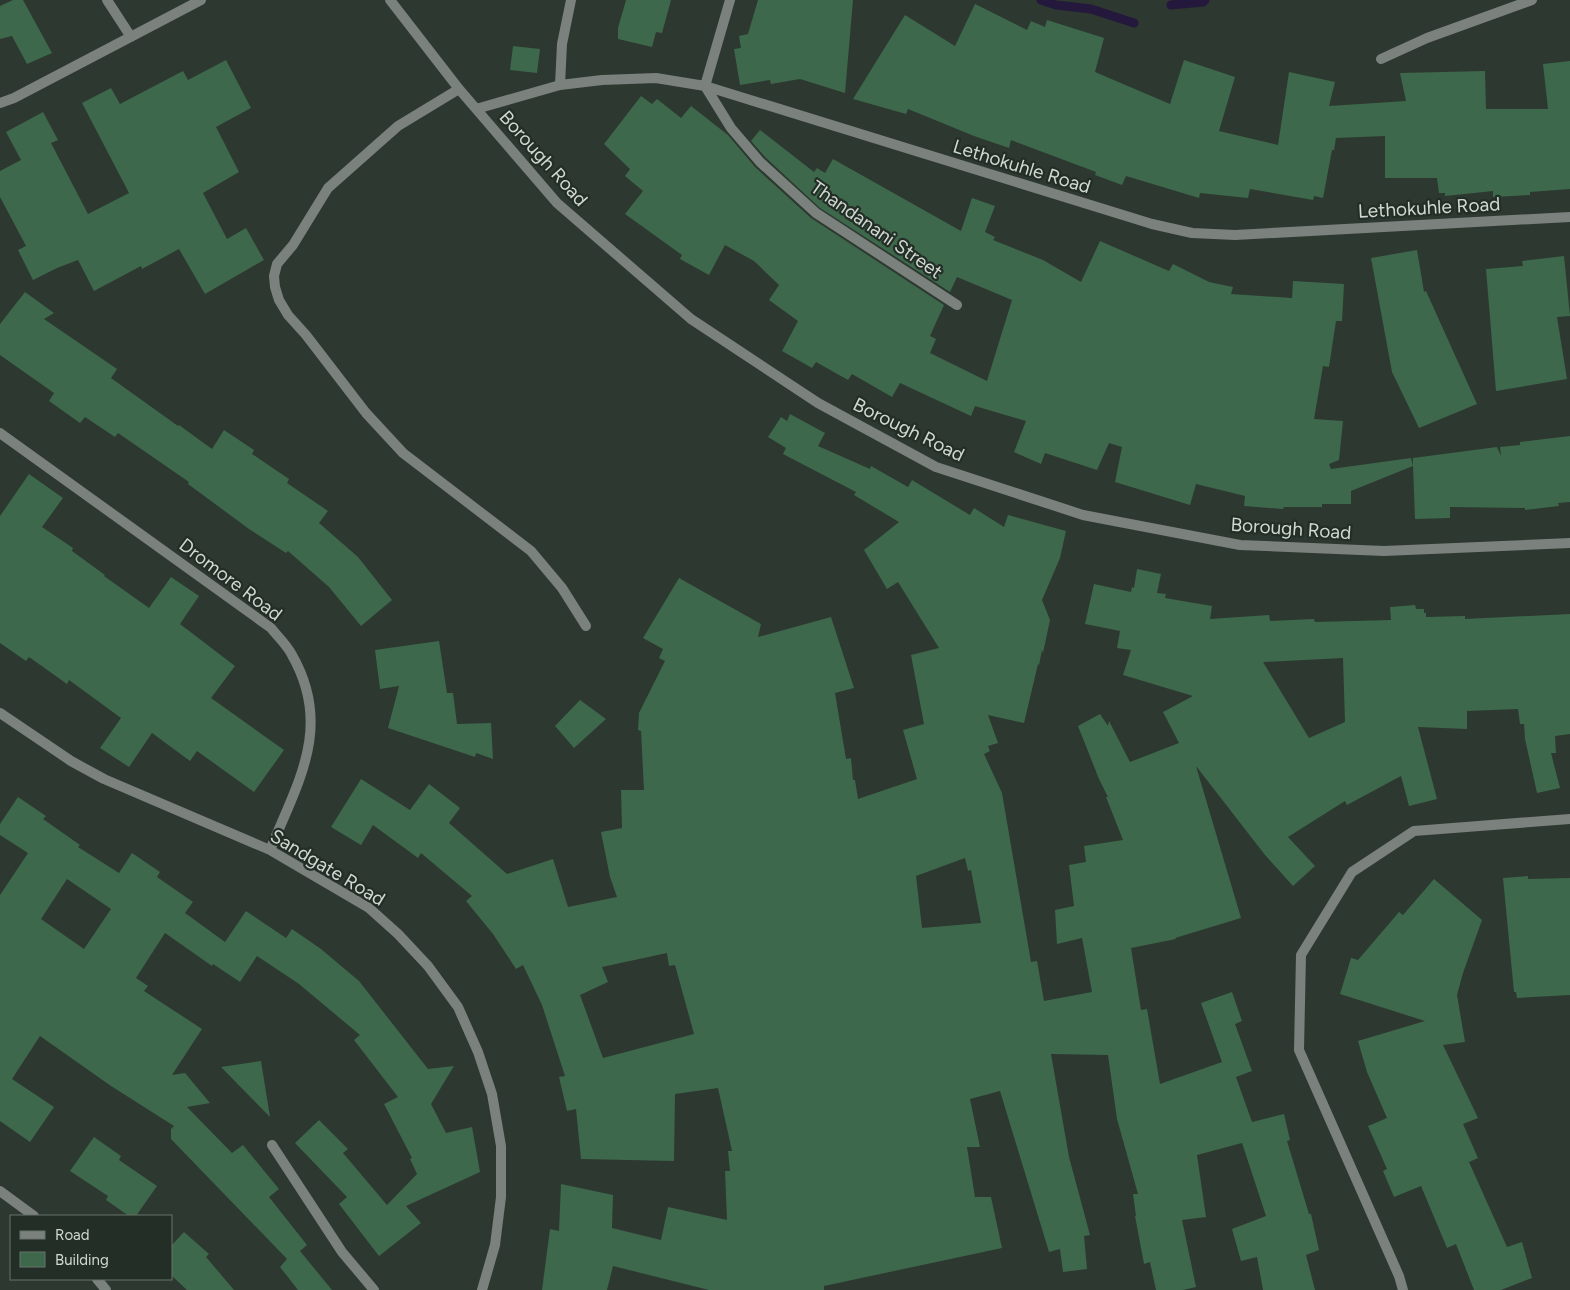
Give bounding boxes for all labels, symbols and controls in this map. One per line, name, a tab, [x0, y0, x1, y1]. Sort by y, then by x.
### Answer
street label: Borough Road	[495, 106, 593, 211]
street label: Lethokuhle Road	[950, 135, 1093, 198]
street label: Thandanani Street	[806, 175, 947, 283]
street label: Lethokuhle Road	[1357, 192, 1501, 223]
street label: Borough Road	[849, 393, 968, 466]
street label: Borough Road	[1230, 513, 1352, 544]
street label: Dromore Road	[175, 533, 287, 626]
street label: Sandgate Road	[266, 824, 389, 911]
legend	[10, 1215, 172, 1280]
text: Road	[55, 1226, 90, 1244]
text: Building	[55, 1251, 109, 1269]

